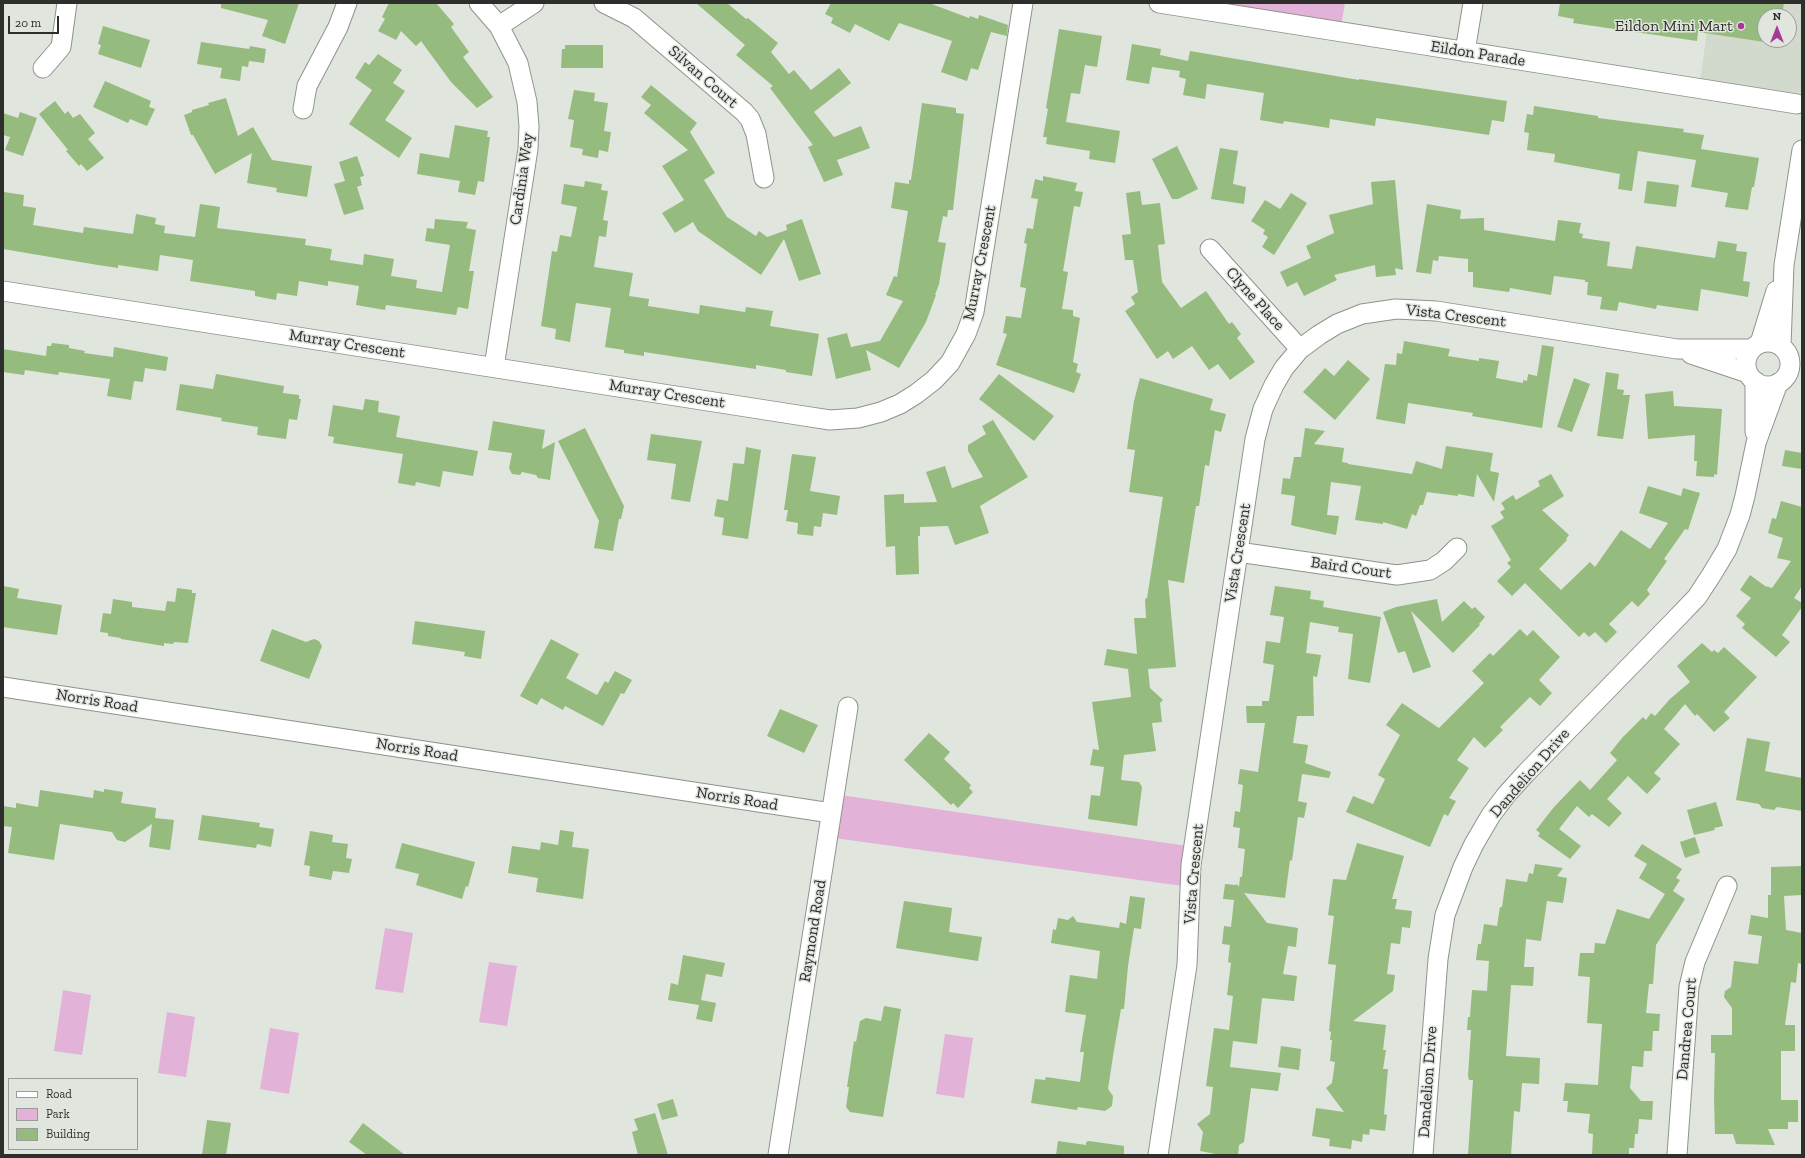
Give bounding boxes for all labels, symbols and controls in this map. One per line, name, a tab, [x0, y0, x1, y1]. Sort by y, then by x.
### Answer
scale bar	[10, 8, 61, 34]
north arrow	[1757, 8, 1797, 48]
text: N	[1773, 10, 1781, 23]
text: 20 m	[15, 16, 41, 30]
place label: Eildon Mini Mart	[1615, 16, 1733, 36]
marker: Eildon Mini Mart	[1736, 21, 1746, 31]
street label: Eildon Parade	[1429, 37, 1527, 71]
street label: Silvan Court	[664, 42, 742, 112]
street label: Cardinia Way	[506, 132, 538, 226]
street label: Murray Crescent	[959, 204, 1001, 322]
street label: Clyne Place	[1221, 263, 1289, 335]
street label: Vista Crescent	[1405, 300, 1507, 332]
street label: Murray Crescent	[288, 325, 406, 363]
street label: Murray Crescent	[608, 375, 726, 413]
street label: Vista Crescent	[1221, 502, 1255, 604]
street label: Baird Court	[1309, 553, 1393, 583]
street label: Norris Road	[55, 685, 139, 717]
street label: Dandelion Drive	[1486, 725, 1574, 821]
street label: Norris Road	[375, 734, 459, 766]
street label: Norris Road	[695, 783, 779, 815]
street label: Vista Crescent	[1180, 823, 1208, 925]
street label: Raymond Road	[795, 878, 831, 984]
street label: Dandrea Court	[1673, 977, 1701, 1081]
street label: Dandelion Drive	[1415, 1026, 1441, 1138]
legend	[8, 1078, 138, 1150]
text: Road	[46, 1087, 72, 1101]
text: Park	[46, 1107, 70, 1121]
text: Building	[46, 1127, 90, 1141]

